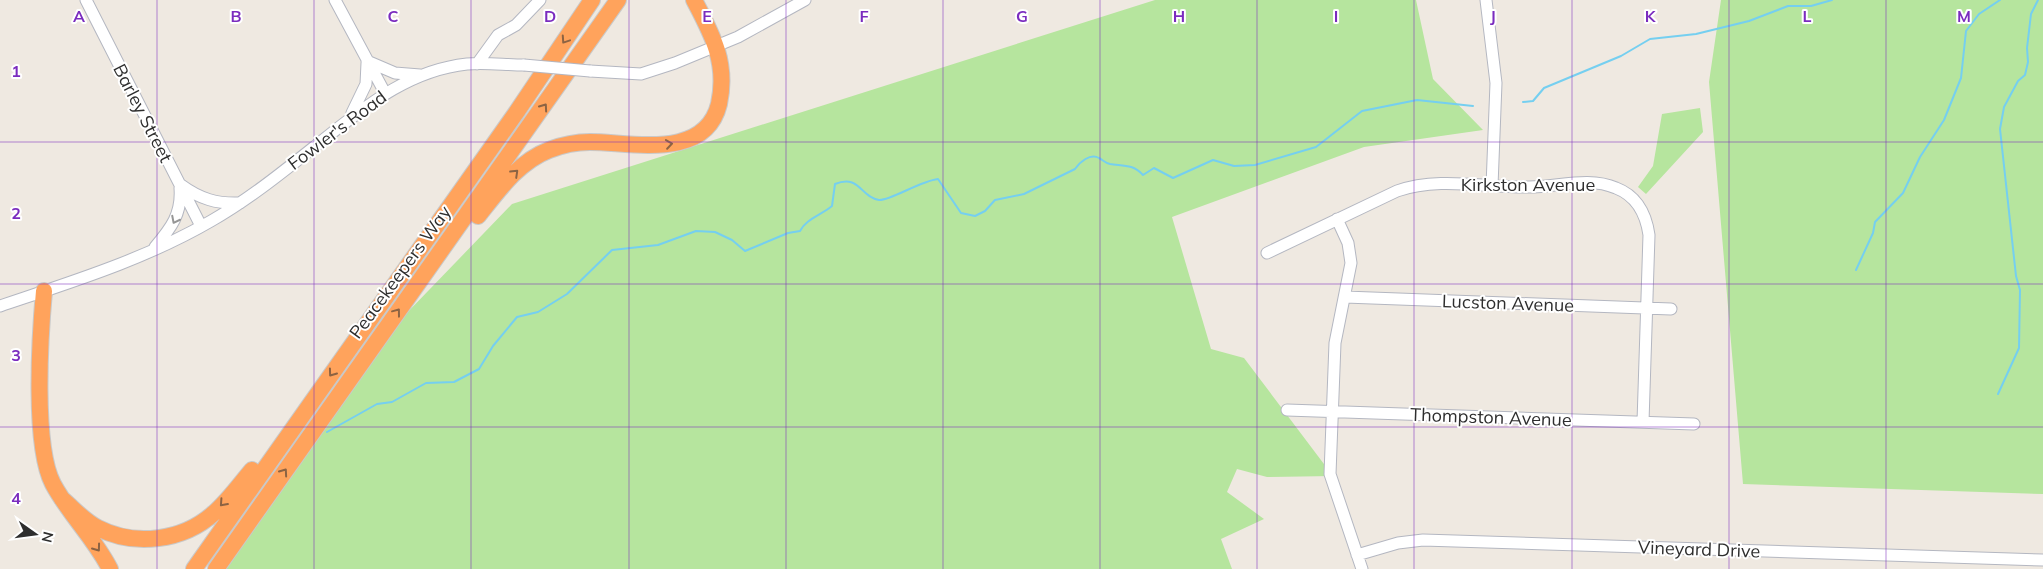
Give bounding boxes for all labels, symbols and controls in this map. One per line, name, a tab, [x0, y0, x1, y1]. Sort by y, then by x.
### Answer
text: A	[73, 6, 85, 26]
text: B	[230, 6, 242, 26]
text: C	[388, 6, 399, 26]
text: D	[544, 6, 556, 26]
text: E	[702, 6, 712, 26]
text: F	[859, 6, 869, 26]
text: G	[1016, 6, 1028, 26]
text: H	[1173, 6, 1185, 26]
text: I	[1334, 6, 1338, 26]
text: J	[1490, 6, 1496, 26]
text: K	[1645, 6, 1657, 26]
text: L	[1803, 6, 1812, 26]
text: M	[1957, 6, 1971, 26]
one-way arrow	[562, 35, 571, 44]
street label: Barley Street	[108, 60, 178, 166]
text: 1	[11, 61, 21, 81]
street label: Fowler's Road	[283, 85, 391, 175]
one-way arrow	[538, 103, 547, 112]
one-way arrow	[664, 139, 673, 149]
one-way arrow	[509, 170, 518, 179]
street label: Kirkston Avenue	[1461, 173, 1595, 196]
street label: Peacekeepers Way	[344, 201, 456, 343]
text: 2	[11, 203, 21, 223]
one-way arrow	[171, 214, 181, 223]
street label: Lucston Avenue	[1442, 289, 1574, 317]
one-way arrow	[390, 308, 400, 317]
text: 3	[11, 345, 21, 365]
one-way arrow	[329, 367, 337, 376]
street label: Thompston Avenue	[1410, 403, 1572, 431]
one-way arrow	[278, 468, 287, 477]
text: 4	[11, 488, 21, 508]
one-way arrow	[220, 497, 229, 506]
north arrow	[10, 509, 60, 559]
text: N	[38, 530, 58, 544]
street label: Vineyard Drive	[1637, 535, 1761, 563]
one-way arrow	[91, 542, 100, 552]

